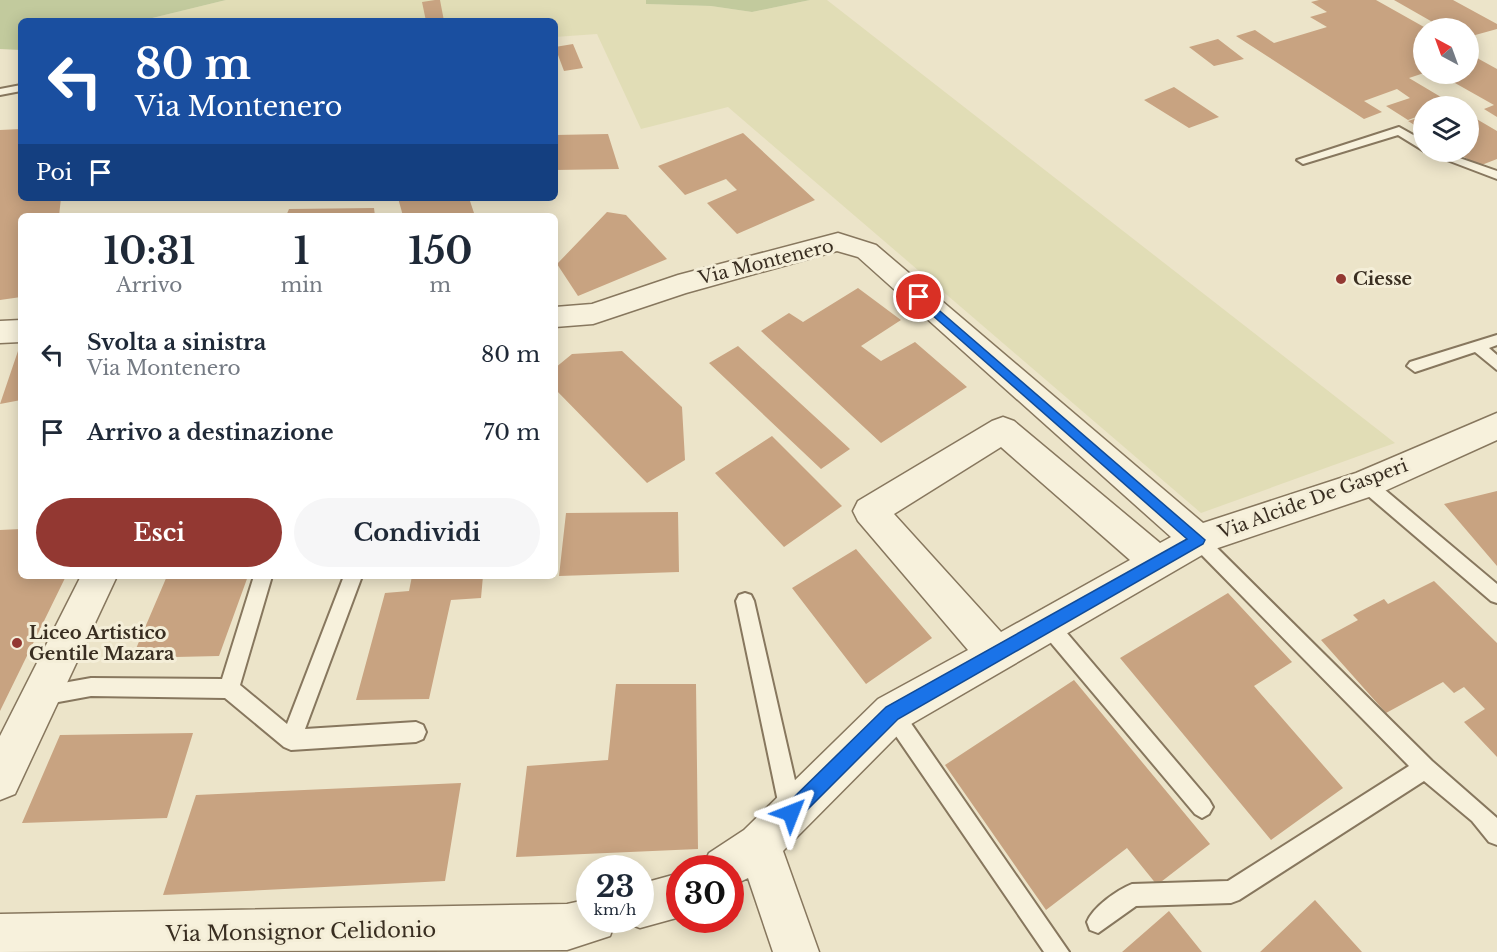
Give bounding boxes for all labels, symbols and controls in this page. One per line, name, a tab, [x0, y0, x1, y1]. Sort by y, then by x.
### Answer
north arrow	[1413, 18, 1479, 84]
map controls	[1413, 18, 1479, 162]
text: 80 m	[135, 38, 251, 90]
icon: left	[36, 42, 114, 120]
text: Via Montenero	[135, 90, 343, 123]
button: layers	[1413, 96, 1479, 162]
icon: arrive	[84, 156, 117, 189]
text: Poi	[36, 159, 72, 186]
text: 10:31	[103, 229, 195, 274]
text: 1	[294, 229, 310, 274]
text: 150	[408, 229, 473, 274]
street label: Via Montenero	[695, 235, 836, 290]
place label: Ciesse	[1353, 268, 1412, 290]
pin	[893, 271, 944, 322]
marker: Ciesse	[1334, 272, 1348, 286]
text: Arrivo	[116, 273, 182, 297]
text: min	[281, 273, 323, 297]
text: m	[430, 273, 451, 297]
icon: arrive	[902, 280, 935, 313]
text: Svolta a sinistra	[87, 329, 266, 356]
icon: left	[36, 338, 69, 371]
text: 80 m	[481, 341, 540, 368]
text: Via Montenero	[87, 356, 241, 380]
icon: arrive	[36, 416, 69, 449]
text: Arrivo a destinazione	[87, 419, 334, 446]
text: 70 m	[483, 419, 540, 446]
street label: Via Alcide De Gasperi	[1214, 454, 1411, 544]
button: Esci	[36, 498, 282, 567]
button: Condividi	[294, 498, 540, 567]
place label: Liceo Artistico Gentile Mazara	[29, 622, 175, 665]
marker: Liceo Artistico Gentile Mazara	[10, 636, 24, 650]
position arrow	[759, 781, 823, 845]
speed limit sign: 30	[666, 855, 744, 933]
text: 23	[596, 868, 634, 905]
text: km/h	[594, 900, 636, 919]
street label: Via Monsignor Celidonio	[165, 917, 436, 947]

